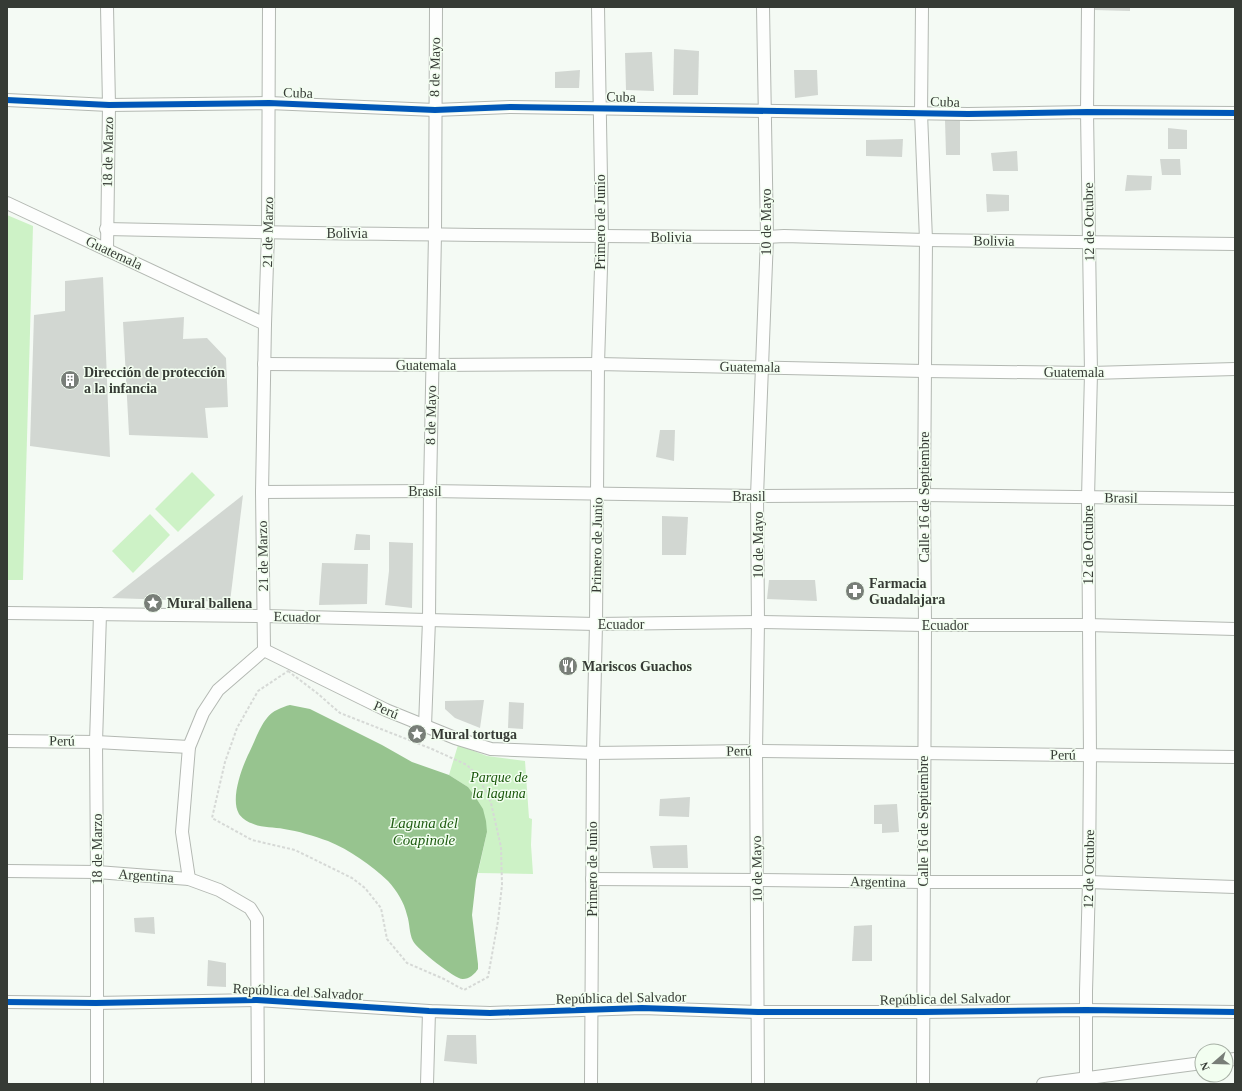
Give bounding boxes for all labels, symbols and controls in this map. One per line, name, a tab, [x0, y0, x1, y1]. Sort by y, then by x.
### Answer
street label: 8 de Mayo	[427, 37, 443, 97]
street label: Cuba	[283, 85, 314, 101]
street label: Cuba	[606, 89, 637, 105]
street label: Cuba	[930, 94, 961, 110]
street label: 18 de Marzo	[100, 116, 116, 188]
street label: Primero de Junio	[593, 174, 608, 270]
street label: 12 de Octubre	[1081, 182, 1097, 262]
street label: 10 de Mayo	[759, 189, 774, 255]
street label: 21 de Marzo	[260, 196, 276, 268]
street label: Bolivia	[326, 226, 368, 241]
street label: Bolivia	[650, 230, 692, 245]
street label: Guatemala	[83, 233, 145, 273]
street label: Bolivia	[973, 233, 1016, 249]
street label: Guatemala	[396, 358, 457, 373]
street label: Guatemala	[720, 359, 781, 375]
place label: Dirección de protección a la infancia	[84, 365, 225, 396]
street label: Guatemala	[1044, 365, 1105, 380]
building icon: Dirección de protección a la infancia	[59, 369, 81, 391]
street label: 8 de Mayo	[423, 385, 439, 445]
street label: Calle 16 de Septiembre	[917, 431, 932, 563]
street label: Brasil	[408, 484, 442, 499]
street label: Brasil	[732, 489, 766, 504]
street label: Brasil	[1104, 490, 1138, 506]
street label: Primero de Junio	[589, 497, 605, 593]
street label: 12 de Octubre	[1081, 505, 1096, 585]
street label: 10 de Mayo	[751, 512, 766, 578]
street label: 21 de Marzo	[255, 520, 271, 592]
place label: Farmacia Guadalajara	[869, 576, 945, 607]
pharmacy icon: Farmacia Guadalajara	[844, 580, 866, 602]
place icon: Mural ballena	[142, 592, 164, 614]
place label: Mural ballena	[167, 596, 252, 611]
street label: Ecuador	[274, 609, 321, 625]
street label: Ecuador	[598, 617, 645, 632]
street label: Ecuador	[922, 618, 969, 633]
restaurant icon: Mariscos Guachos	[557, 655, 579, 677]
place label: Mariscos Guachos	[582, 659, 693, 674]
street label: Perú	[371, 698, 401, 722]
place icon: Mural tortuga	[406, 723, 428, 745]
place label: Mural tortuga	[431, 727, 517, 742]
street label: Perú	[49, 733, 75, 749]
street label: Perú	[726, 743, 752, 759]
street label: Perú	[1050, 747, 1076, 763]
street label: Calle 16 de Septiembre	[916, 755, 931, 887]
park label: Parque de la laguna	[469, 770, 528, 801]
street label: 18 de Marzo	[90, 814, 105, 884]
water label: Laguna del Coapinole	[389, 815, 458, 848]
street label: Primero de Junio	[585, 821, 600, 917]
street label: 12 de Octubre	[1081, 829, 1097, 909]
street label: 10 de Mayo	[749, 835, 765, 903]
street label: Argentina	[118, 867, 175, 885]
street label: Argentina	[850, 874, 907, 890]
street label: República del Salvador	[232, 981, 364, 1003]
street label: República del Salvador	[556, 989, 687, 1007]
street label: República del Salvador	[880, 990, 1011, 1008]
north arrow	[1194, 1043, 1234, 1083]
text: N	[1198, 1061, 1212, 1072]

